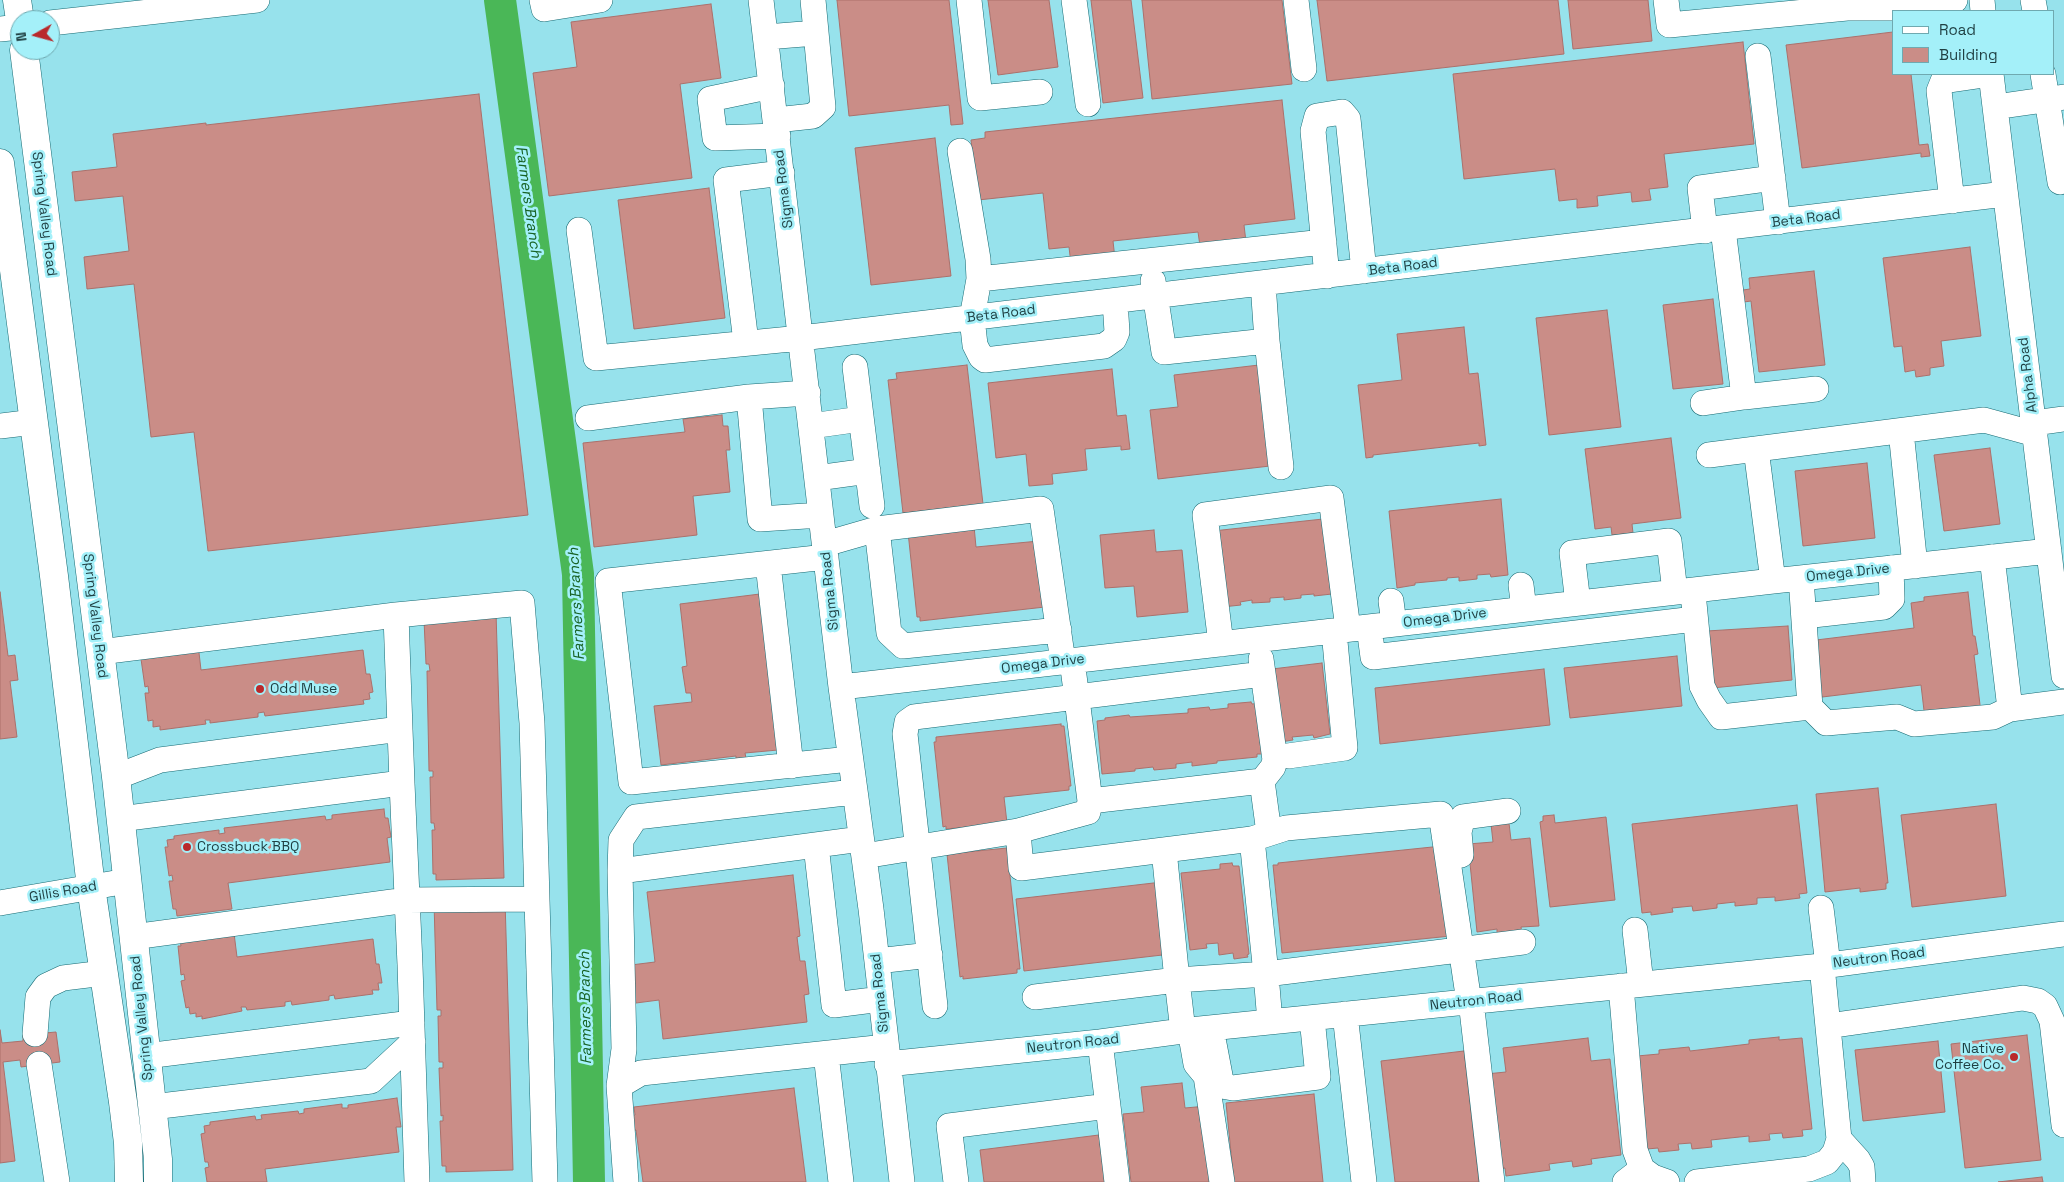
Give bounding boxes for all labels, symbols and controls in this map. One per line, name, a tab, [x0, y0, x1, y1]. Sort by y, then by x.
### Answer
north arrow	[10, 10, 60, 60]
legend	[1892, 10, 2054, 75]
text: Road	[1939, 20, 1976, 39]
text: N	[12, 31, 31, 42]
text: Building	[1939, 45, 1998, 64]
water label: Farmers Branch	[511, 145, 545, 259]
street label: Sigma Road	[771, 149, 797, 229]
street label: Spring Valley Road	[28, 151, 60, 277]
street label: Beta Road	[1770, 206, 1842, 232]
street label: Beta Road	[1367, 254, 1439, 280]
street label: Beta Road	[965, 301, 1037, 327]
street label: Alpha Road	[2015, 336, 2041, 414]
water label: Farmers Branch	[565, 547, 589, 661]
street label: Sigma Road	[818, 551, 842, 631]
street label: Spring Valley Road	[79, 553, 111, 679]
street label: Omega Drive	[1805, 560, 1891, 586]
street label: Omega Drive	[1402, 605, 1488, 631]
street label: Omega Drive	[1000, 651, 1086, 677]
place label: Odd Muse	[270, 681, 337, 697]
marker: Odd Muse	[254, 683, 266, 695]
place label: Crossbuck BBQ	[197, 839, 299, 855]
marker: Crossbuck BBQ	[181, 841, 193, 853]
street label: Gillis Road	[28, 878, 98, 906]
street label: Neutron Road	[1832, 944, 1926, 972]
water label: Farmers Branch	[576, 952, 596, 1064]
street label: Sigma Road	[868, 953, 892, 1033]
street label: Spring Valley Road	[127, 955, 157, 1081]
street label: Neutron Road	[1429, 988, 1523, 1014]
street label: Neutron Road	[1026, 1031, 1120, 1057]
place label: Native Coffee Co.	[1935, 1041, 2004, 1074]
marker: Native Coffee Co.	[2008, 1051, 2020, 1063]

